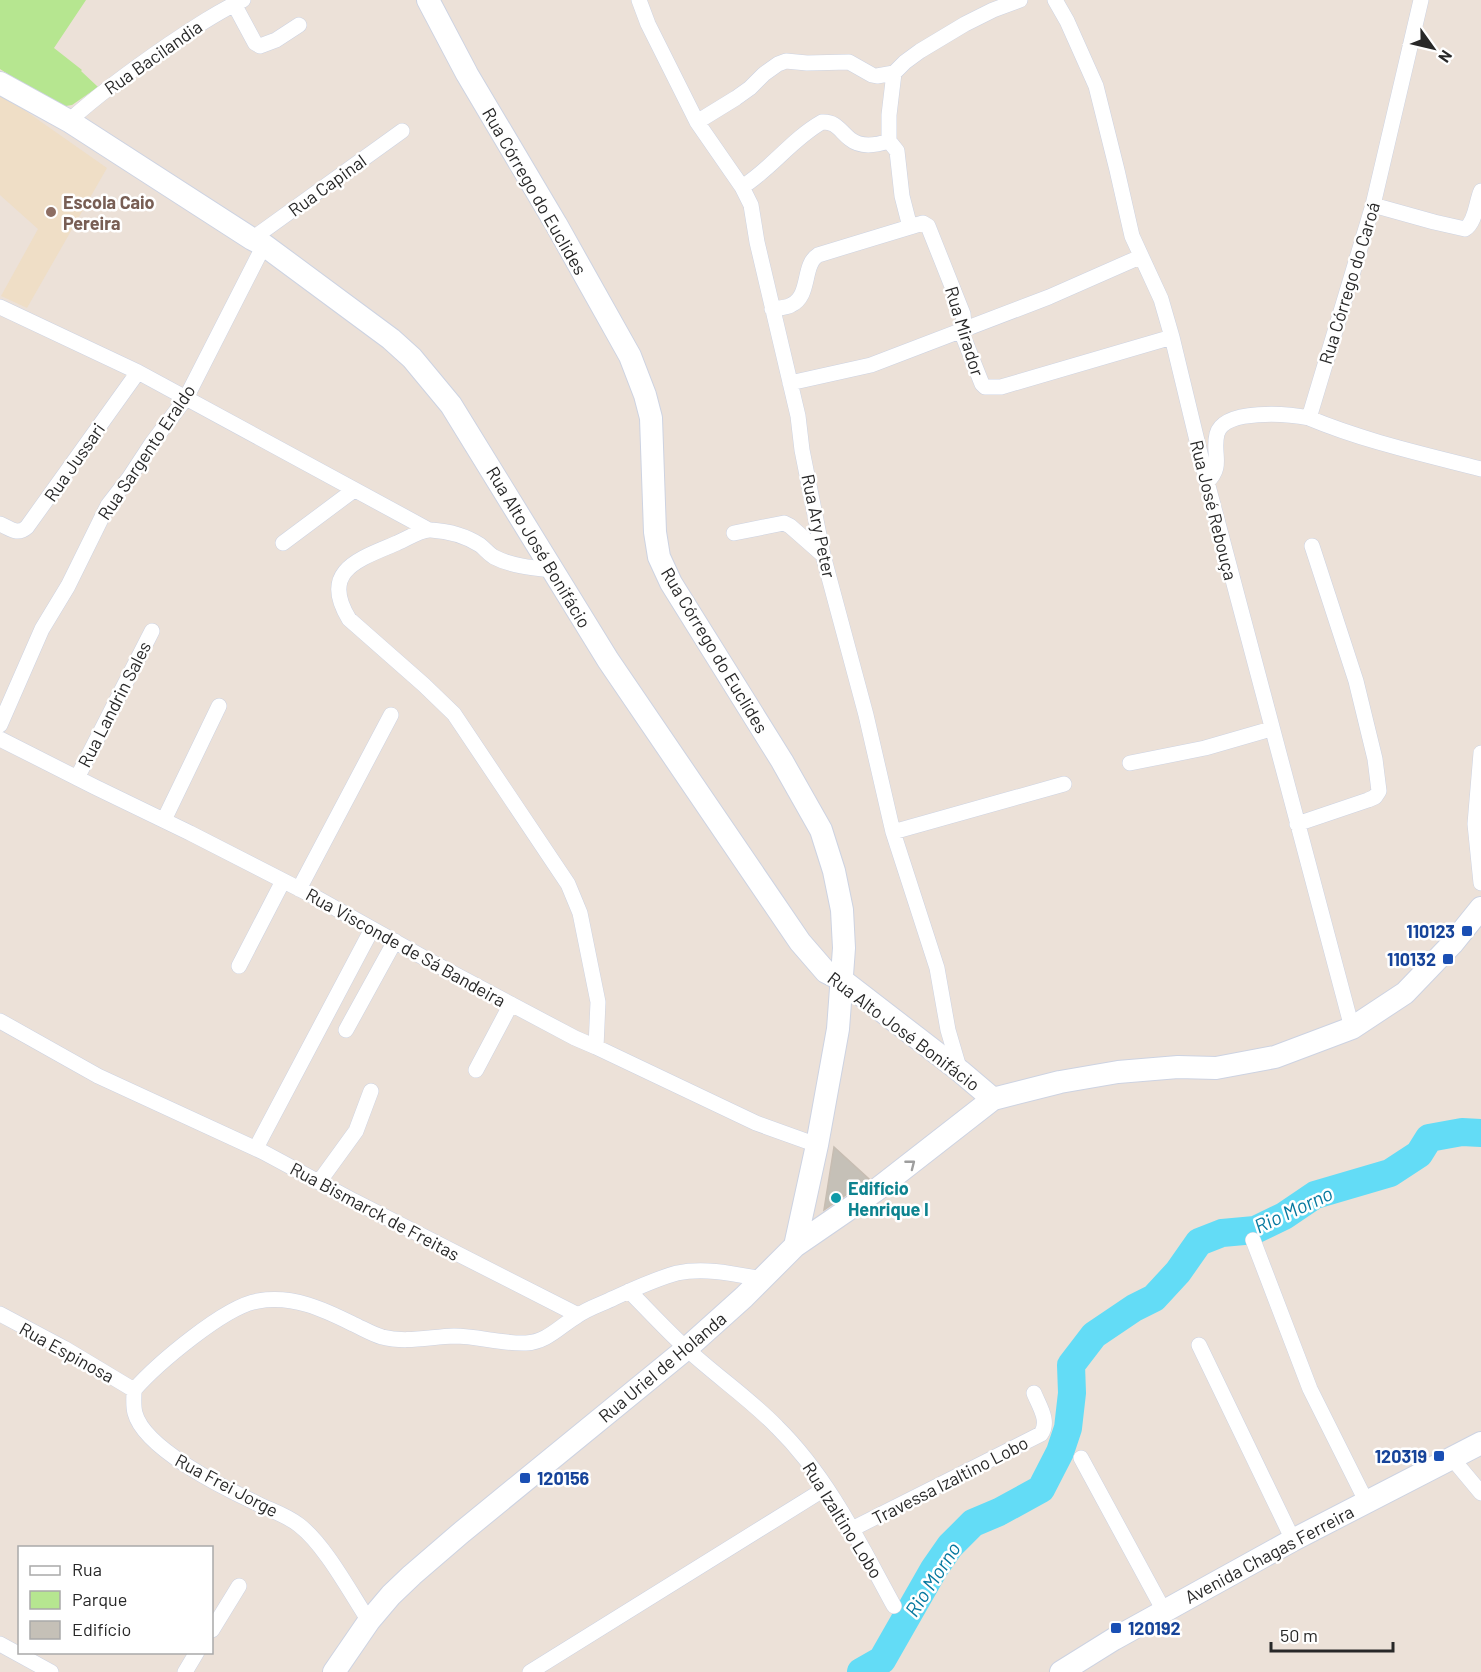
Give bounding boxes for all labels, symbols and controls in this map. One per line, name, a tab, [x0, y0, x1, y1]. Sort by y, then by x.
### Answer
street label: Rua Bacilandia	[100, 15, 206, 99]
north arrow	[1403, 18, 1463, 78]
text: N	[1435, 47, 1457, 66]
street label: Rua Córrego do Euclides	[478, 103, 592, 279]
street label: Rua Capinal	[284, 149, 370, 221]
place label: Escola Caio Pereira	[63, 191, 155, 234]
street label: Rua Córrego do Caroá	[1314, 199, 1384, 367]
marker: Escola Caio Pereira	[44, 205, 58, 219]
street label: Rua Mirador	[941, 283, 989, 379]
street label: Rua Sargento Eraldo	[93, 380, 199, 524]
street label: Rua Jussari	[39, 418, 109, 506]
street label: Rua José Rebouça	[1186, 438, 1242, 582]
street label: Rua Alto José Bonifácio	[482, 462, 596, 632]
street label: Rua Ary Peter	[797, 472, 841, 580]
street label: Rua Córrego do Euclides	[657, 563, 773, 737]
street label: Rua Landrin Sales	[73, 637, 155, 771]
street label: Rua Visconde de Sá Bandeira	[302, 883, 510, 1011]
place label: 110123	[1406, 920, 1455, 942]
marker: 110123	[1460, 924, 1474, 938]
place label: 110132	[1387, 948, 1436, 970]
marker: 110132	[1441, 952, 1455, 966]
street label: Rua Alto José Bonifácio	[824, 967, 984, 1095]
street label: Rua Bismarck de Freitas	[287, 1157, 463, 1265]
one-way arrow	[904, 1160, 915, 1171]
place label: Edifício Henrique I	[848, 1177, 929, 1220]
water label: Rio Morno	[1250, 1180, 1336, 1238]
marker: Edifício Henrique I	[829, 1191, 843, 1205]
street label: Rua Uriel de Holanda	[594, 1307, 730, 1427]
street label: Rua Espinosa	[16, 1317, 118, 1387]
street label: Travessa Izaltino Lobo	[868, 1431, 1032, 1529]
place label: 120319	[1375, 1445, 1427, 1467]
street label: Rua Frei Jorge	[172, 1449, 282, 1521]
marker: 120319	[1432, 1449, 1446, 1463]
street label: Rua Izaltino Lobo	[798, 1458, 888, 1582]
place label: 120156	[537, 1467, 590, 1489]
marker: 120156	[518, 1471, 532, 1485]
street label: Avenida Chagas Ferreira	[1181, 1500, 1357, 1608]
water label: Rio Morno	[899, 1537, 965, 1621]
legend	[18, 1546, 213, 1654]
text: Rua	[72, 1558, 102, 1580]
text: Parque	[72, 1588, 127, 1610]
scale bar	[1271, 1615, 1392, 1653]
place label: 120192	[1128, 1617, 1181, 1639]
text: Edifício	[72, 1618, 131, 1640]
marker: 120192	[1109, 1621, 1123, 1635]
text: 50 m	[1280, 1624, 1318, 1646]

